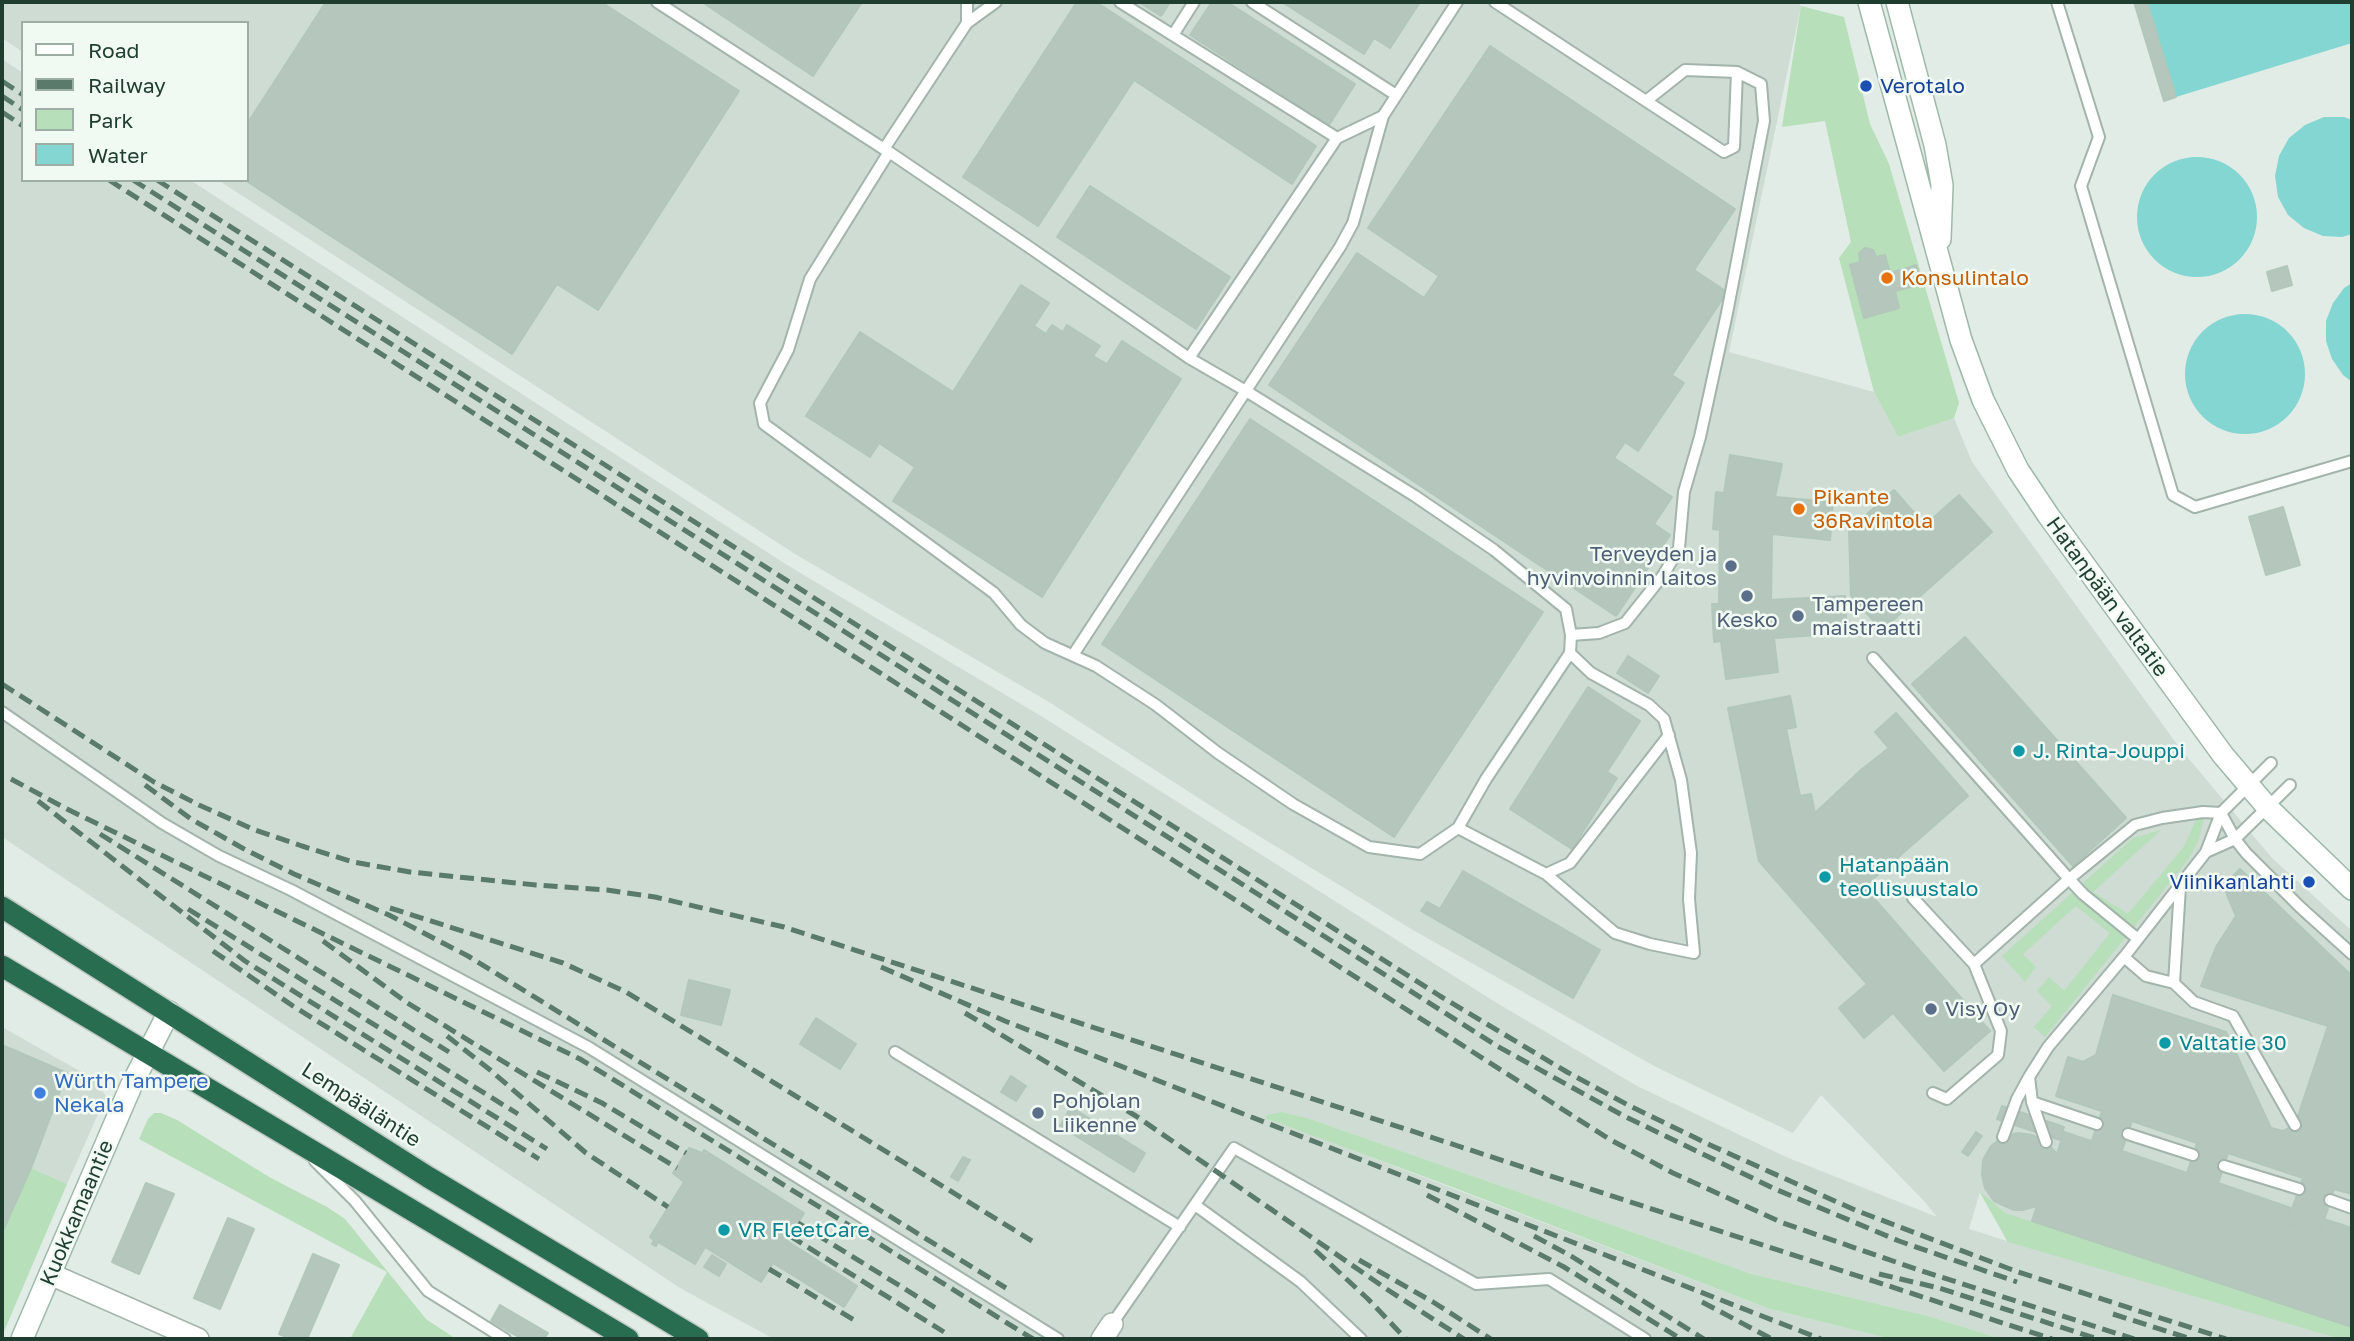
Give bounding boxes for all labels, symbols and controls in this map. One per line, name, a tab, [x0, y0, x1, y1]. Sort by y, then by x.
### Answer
legend	[21, 21, 248, 182]
text: Road	[88, 37, 139, 63]
text: Railway	[88, 72, 166, 98]
place label: Verotalo	[1880, 73, 1965, 99]
marker: Verotalo	[1858, 78, 1874, 94]
text: Park	[88, 107, 133, 133]
text: Water	[88, 142, 148, 168]
place label: Konsulintalo	[1901, 265, 2029, 291]
marker: Konsulintalo	[1879, 270, 1895, 286]
place label: Pikante 36Ravintola	[1813, 484, 1933, 534]
marker: Pikante 36Ravintola	[1791, 501, 1807, 517]
street label: Hatanpään valtatie	[2041, 512, 2173, 682]
place label: Terveyden ja hyvinvoinnin laitos	[1527, 541, 1717, 591]
marker: Terveyden ja hyvinvoinnin laitos	[1723, 558, 1739, 574]
marker: Kesko	[1739, 588, 1755, 604]
place label: Tampereen maistraatti	[1812, 591, 1924, 641]
place label: Kesko	[1716, 607, 1778, 633]
marker: Tampereen maistraatti	[1790, 608, 1806, 624]
place label: J. Rinta-Jouppi	[2033, 738, 2185, 764]
marker: J. Rinta-Jouppi	[2011, 743, 2027, 759]
place label: Hatanpään teollisuustalo	[1839, 852, 1978, 902]
marker: Hatanpään teollisuustalo	[1817, 869, 1833, 885]
place label: Viinikanlahti	[2169, 869, 2295, 895]
marker: Viinikanlahti	[2301, 874, 2317, 890]
place label: Visy Oy	[1945, 996, 2020, 1022]
marker: Visy Oy	[1923, 1001, 1939, 1017]
place label: Valtatie 30	[2179, 1030, 2287, 1056]
marker: Valtatie 30	[2157, 1035, 2173, 1051]
street label: Lempääläntie	[297, 1057, 425, 1153]
place label: Würth Tampere Nekala	[54, 1068, 208, 1118]
marker: Würth Tampere Nekala	[32, 1085, 48, 1101]
place label: Pohjolan Liikenne	[1052, 1088, 1141, 1138]
marker: Pohjolan Liikenne	[1030, 1105, 1046, 1121]
street label: Kuokkamaantie	[35, 1136, 119, 1290]
place label: VR FleetCare	[738, 1217, 870, 1243]
marker: VR FleetCare	[716, 1222, 732, 1238]

